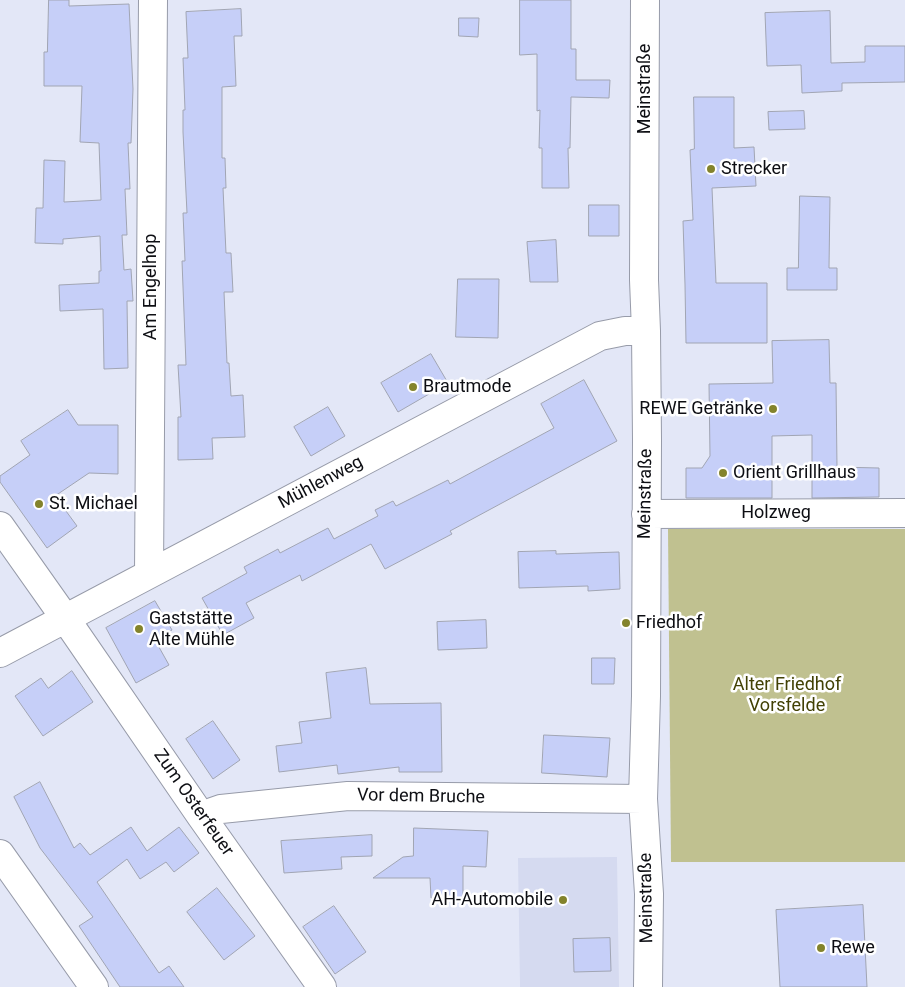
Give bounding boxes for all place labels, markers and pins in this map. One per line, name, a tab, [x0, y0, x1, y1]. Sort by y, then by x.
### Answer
place label: Strecker	[721, 158, 787, 180]
marker: Strecker	[705, 163, 717, 175]
place label: Brautmode	[423, 376, 511, 398]
marker: Brautmode	[407, 381, 419, 393]
place label: REWE Getränke	[639, 398, 763, 420]
marker: REWE Getränke	[767, 403, 779, 415]
place label: Orient Grillhaus	[733, 462, 856, 484]
marker: Orient Grillhaus	[717, 467, 729, 479]
place label: St. Michael	[49, 493, 138, 515]
marker: St. Michael	[33, 498, 45, 510]
place label: Gaststätte Alte Mühle	[149, 608, 234, 650]
place label: Friedhof	[636, 612, 702, 634]
marker: Friedhof	[620, 617, 632, 629]
marker: Gaststätte Alte Mühle	[133, 623, 145, 635]
place label: AH-Automobile	[431, 889, 553, 911]
marker: AH-Automobile	[557, 894, 569, 906]
place label: Rewe	[831, 937, 875, 959]
marker: Rewe	[815, 942, 827, 954]

